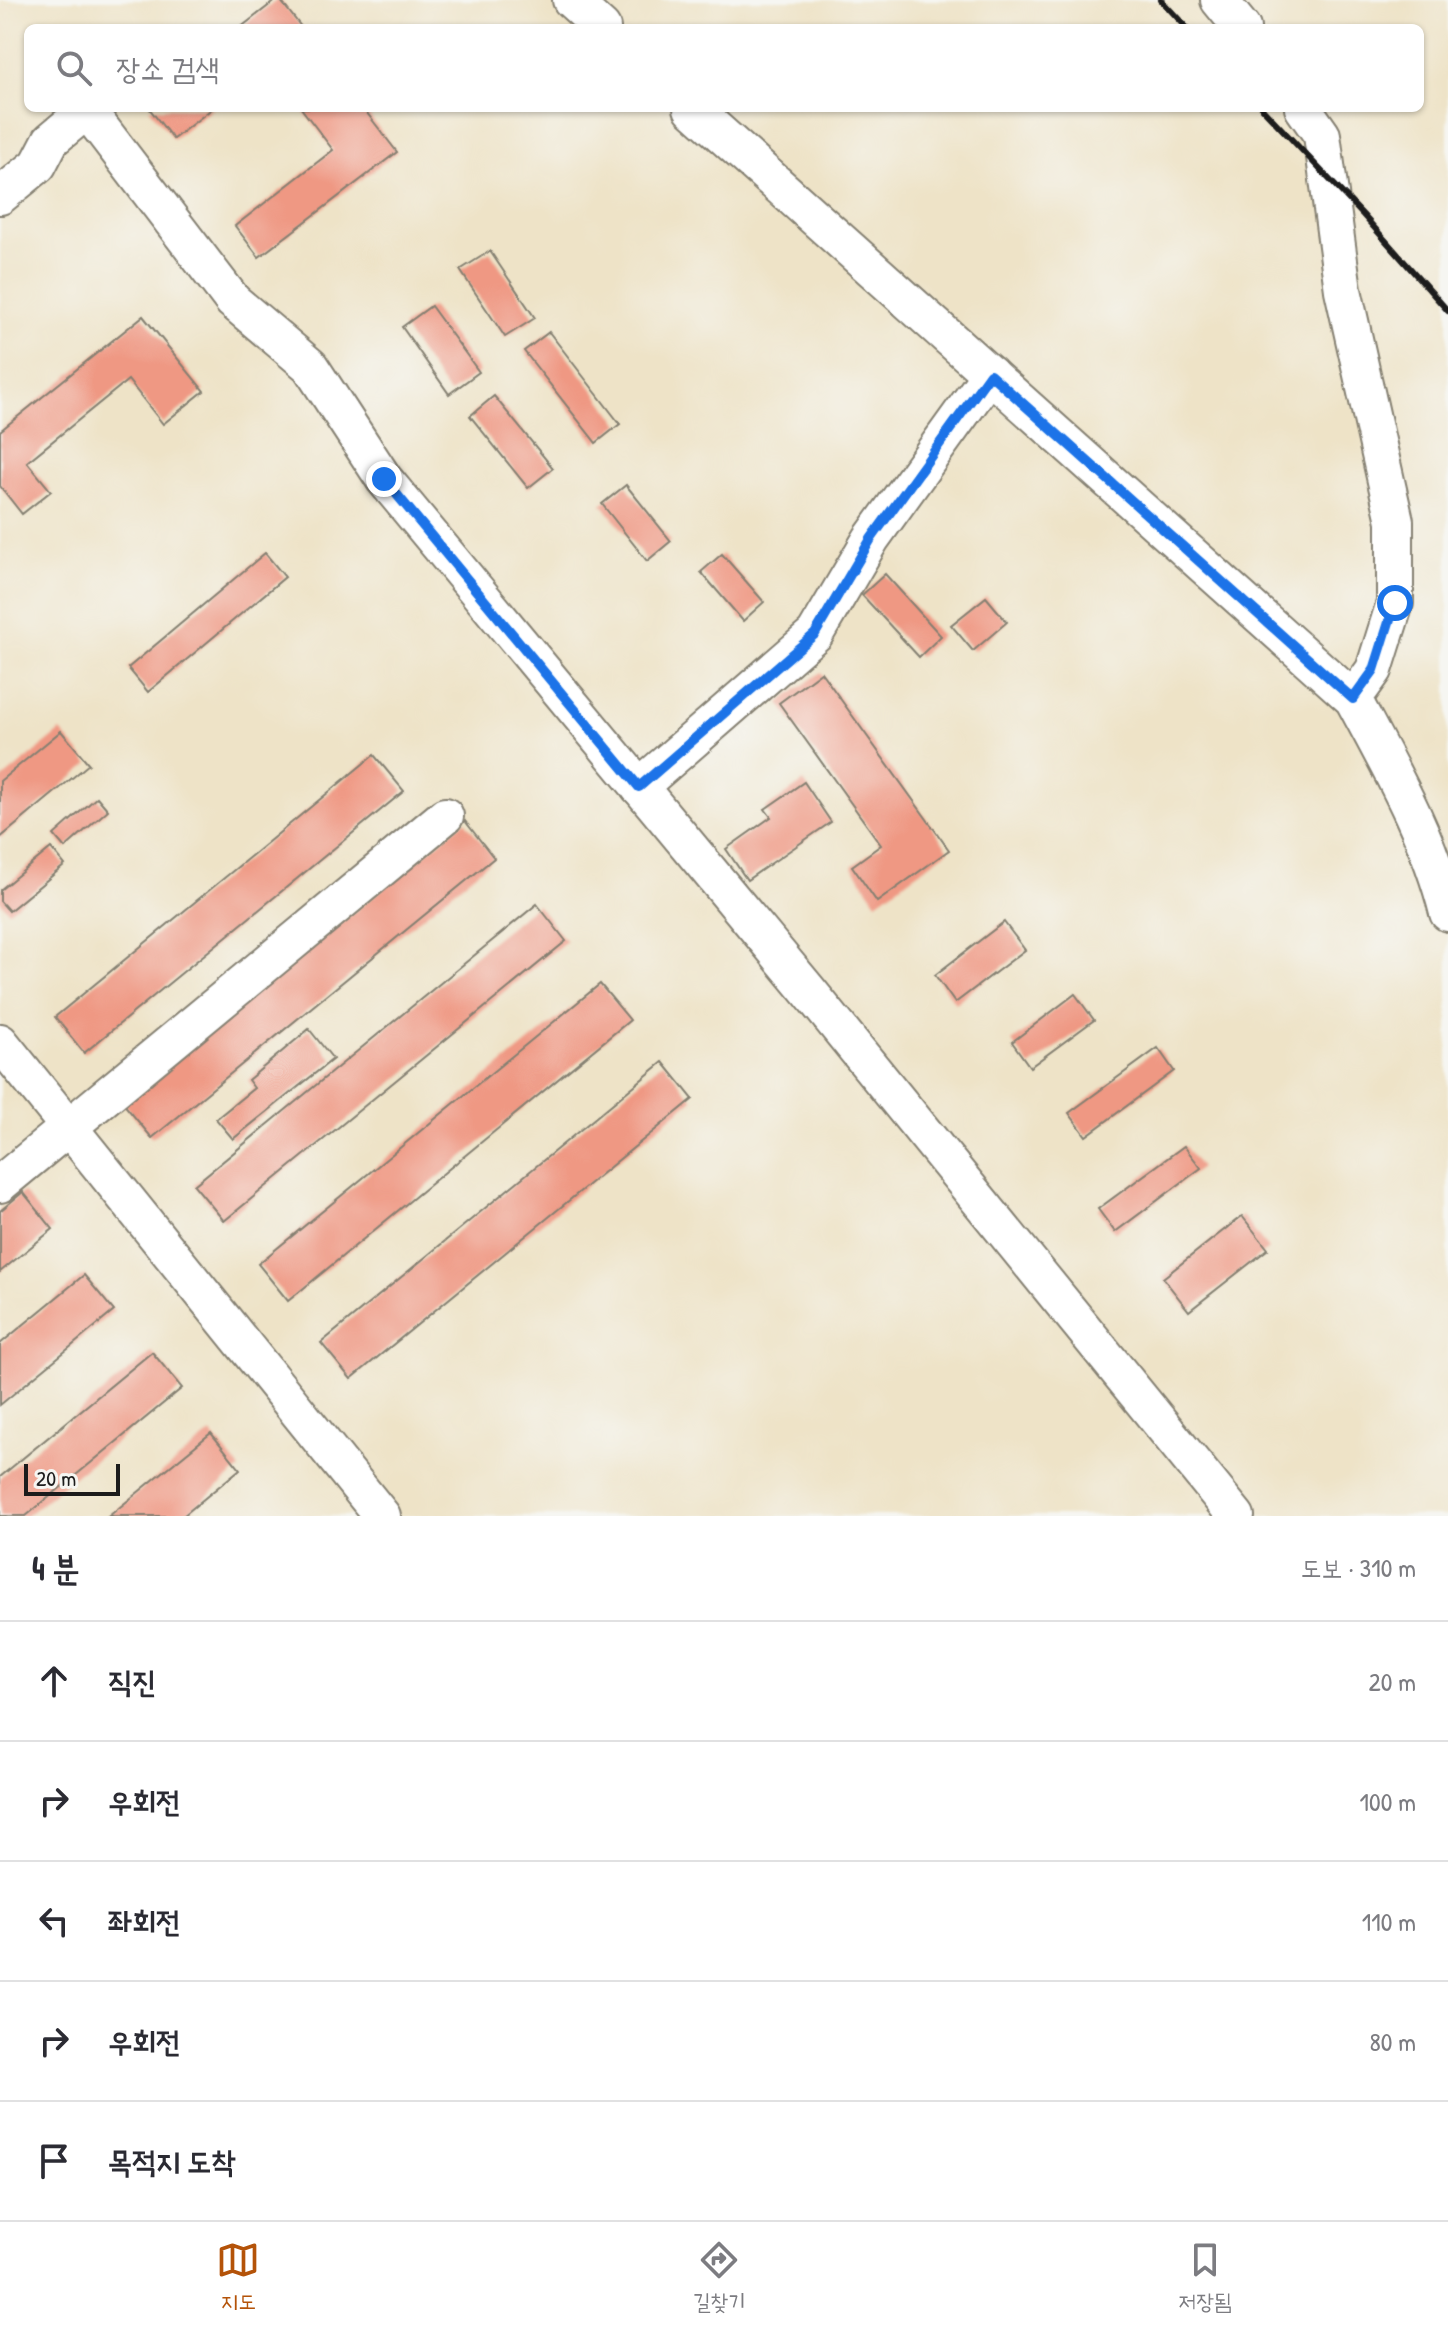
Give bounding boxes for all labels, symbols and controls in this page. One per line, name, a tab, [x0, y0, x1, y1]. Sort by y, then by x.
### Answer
search box	[24, 24, 1424, 112]
icon: search	[52, 46, 96, 90]
text: 장소 검색	[116, 48, 219, 88]
route end	[366, 461, 402, 497]
route start	[1377, 585, 1413, 621]
scale bar	[24, 1460, 120, 1496]
text: 20 m	[36, 1463, 76, 1493]
text: 4 분	[32, 1545, 80, 1591]
text: 도보 · 310 m	[1301, 1550, 1416, 1585]
icon: ahead	[32, 1659, 76, 1703]
text: 직진	[108, 1661, 156, 1701]
text: 20 m	[1369, 1664, 1416, 1699]
icon: right	[32, 1779, 76, 1823]
text: 우회전	[108, 1781, 180, 1821]
text: 100 m	[1360, 1784, 1416, 1819]
icon: left	[32, 1899, 76, 1943]
text: 좌회전	[108, 1901, 180, 1941]
text: 110 m	[1362, 1904, 1416, 1939]
icon: right	[32, 2019, 76, 2063]
text: 우회전	[108, 2021, 180, 2061]
text: 80 m	[1369, 2024, 1416, 2059]
icon: arrive	[32, 2139, 76, 2183]
text: 목적지 도착	[108, 2141, 236, 2181]
tab: 지도	[216, 2238, 260, 2316]
tab: 길찾기	[693, 2238, 746, 2316]
tab: 저장됨	[1179, 2238, 1232, 2316]

